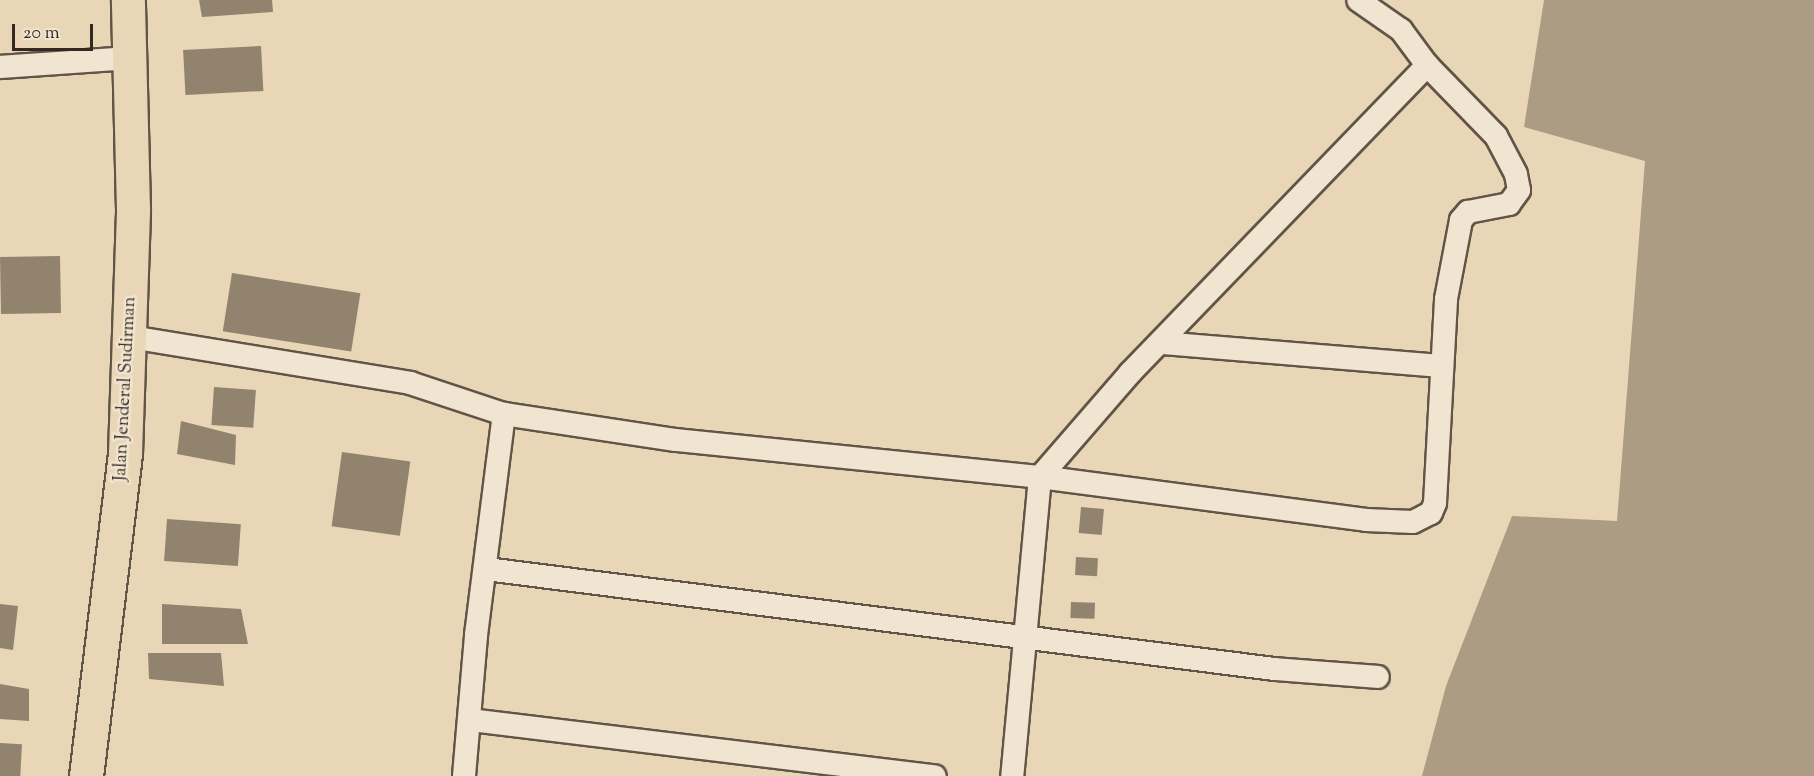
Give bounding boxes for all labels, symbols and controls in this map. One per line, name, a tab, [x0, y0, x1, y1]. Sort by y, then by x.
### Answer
scale bar	[15, 12, 96, 50]
text: 20 m	[23, 21, 60, 47]
street label: Jalan Jenderal Sudirman	[110, 296, 142, 482]

